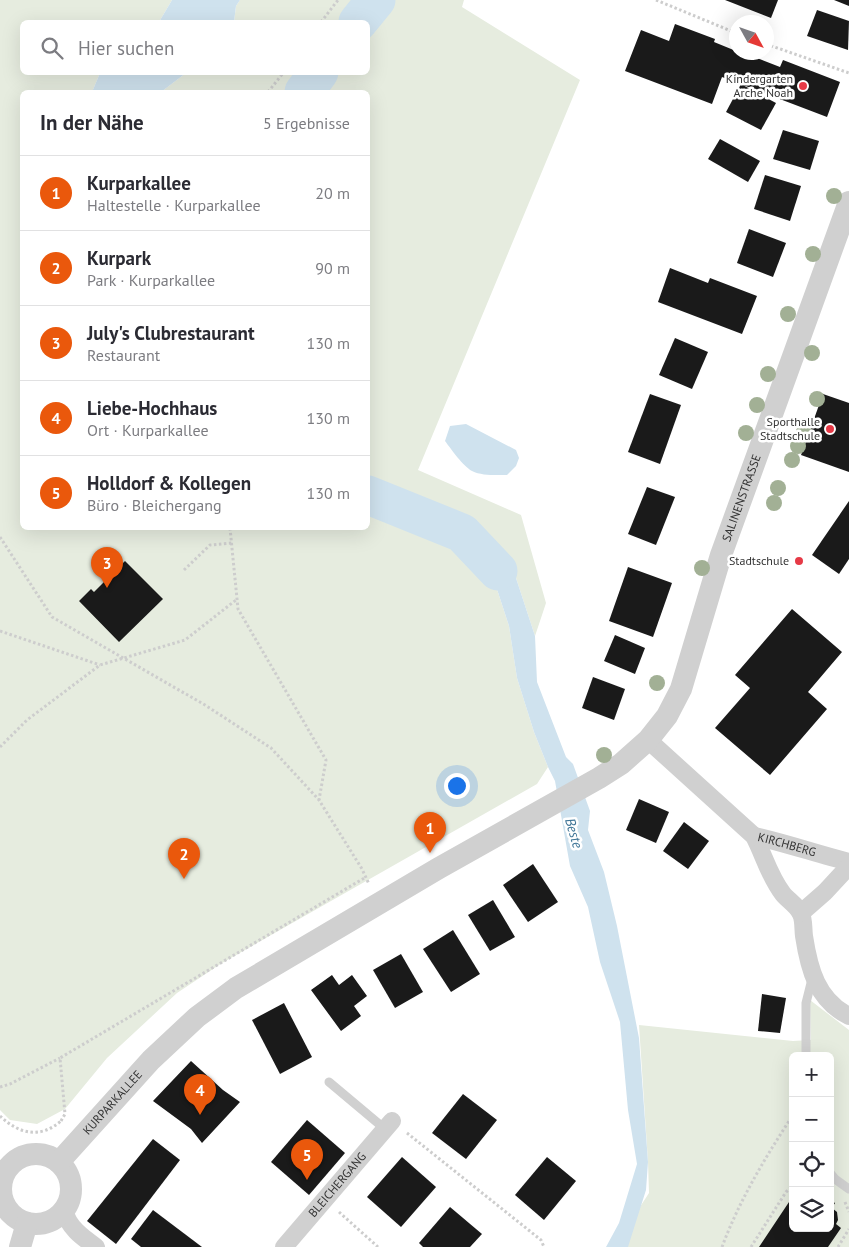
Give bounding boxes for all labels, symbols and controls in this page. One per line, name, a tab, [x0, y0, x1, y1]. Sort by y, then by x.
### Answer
north arrow	[729, 15, 774, 60]
search box	[20, 20, 370, 75]
icon: search	[38, 34, 66, 62]
text: Hier suchen	[78, 36, 174, 60]
place label: Kindergarten Arche Noah	[726, 71, 793, 100]
marker: Kindergarten Arche Noah	[797, 80, 809, 92]
text: In der Nähe	[40, 109, 144, 136]
text: 5 Ergebnisse	[263, 113, 350, 133]
text: Kurparkallee	[87, 171, 191, 195]
text: 1	[51, 183, 61, 203]
text: 20 m	[315, 183, 350, 203]
text: Haltestelle · Kurparkallee	[87, 195, 261, 215]
text: Kurpark	[87, 246, 151, 270]
text: 2	[51, 258, 61, 278]
text: 90 m	[315, 258, 350, 278]
text: Park · Kurparkallee	[87, 270, 215, 290]
text: July's Clubrestaurant	[87, 321, 255, 345]
text: 3	[51, 333, 61, 353]
text: 130 m	[307, 333, 350, 353]
text: Restaurant	[87, 345, 160, 365]
text: Liebe-Hochhaus	[87, 396, 217, 420]
text: 4	[51, 408, 61, 428]
text: 130 m	[307, 408, 350, 428]
place label: Sporthalle Stadtschule	[760, 414, 820, 443]
text: Ort · Kurparkallee	[87, 420, 209, 440]
marker: Sporthalle Stadtschule	[824, 423, 836, 435]
street label: SALINENSTRASSE	[718, 452, 764, 544]
text: Holldorf & Kollegen	[87, 471, 251, 495]
text: 5	[51, 483, 61, 503]
text: 130 m	[307, 483, 350, 503]
text: Büro · Bleichergang	[87, 495, 222, 515]
pin: 3	[91, 547, 123, 588]
place label: Stadtschule	[729, 553, 789, 568]
marker: Stadtschule	[793, 555, 805, 567]
your location	[444, 773, 470, 799]
pin: 1	[414, 812, 446, 853]
water label: Beste	[561, 816, 587, 851]
street label: KIRCHBERG	[756, 829, 818, 860]
pin: 2	[168, 838, 200, 879]
map controls	[789, 1052, 834, 1232]
button: +	[789, 1052, 834, 1097]
street label: KURPARKALLEE	[79, 1067, 145, 1138]
pin: 4	[184, 1074, 216, 1115]
button: −	[789, 1097, 834, 1142]
pin: 5	[291, 1139, 323, 1180]
button: locate	[789, 1142, 834, 1187]
street label: BLEICHERGANG	[305, 1149, 369, 1220]
button: layers	[789, 1187, 834, 1232]

